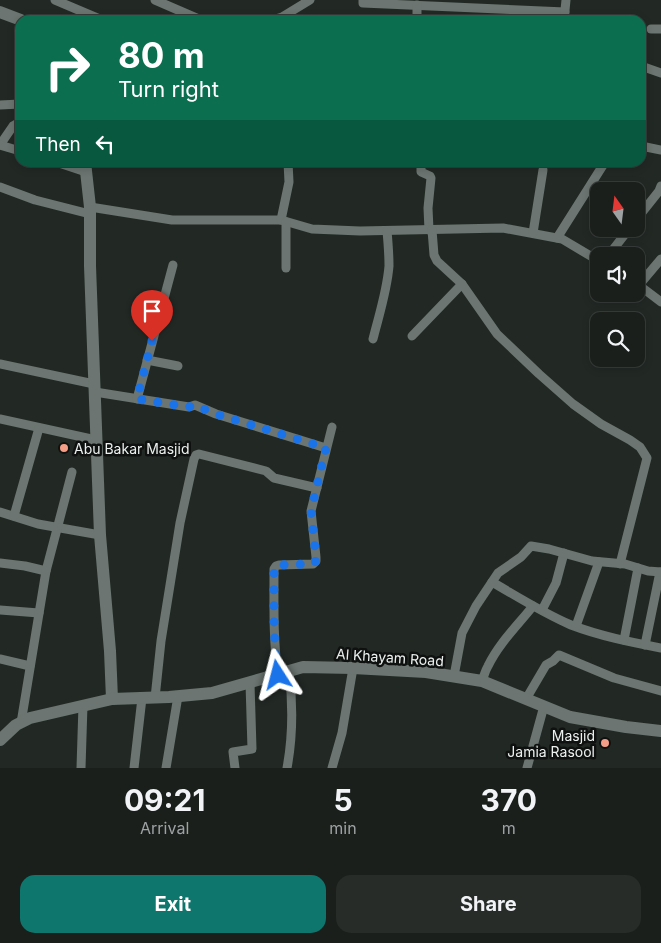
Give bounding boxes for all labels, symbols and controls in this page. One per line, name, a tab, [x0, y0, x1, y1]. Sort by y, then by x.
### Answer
text: 80 m	[118, 34, 205, 76]
icon: right	[35, 35, 100, 100]
text: Turn right	[118, 76, 219, 102]
icon: left	[91, 130, 119, 158]
text: Then	[35, 133, 81, 156]
north arrow	[590, 182, 645, 238]
map controls	[590, 182, 645, 367]
button: sound	[590, 247, 645, 302]
pin	[131, 290, 173, 341]
icon: arrive	[138, 297, 166, 325]
button: search	[590, 312, 645, 367]
place label: Abu Bakar Masjid	[74, 440, 189, 457]
marker: Abu Bakar Masjid	[58, 442, 70, 454]
street label: Al Khayam Road	[336, 645, 444, 669]
position arrow	[251, 648, 303, 700]
place label: Masjid Jamia Rasool	[507, 727, 595, 760]
marker: Masjid Jamia Rasool	[599, 737, 611, 749]
text: 09:21	[124, 782, 205, 818]
text: 5	[333, 782, 353, 818]
text: 370	[481, 782, 537, 818]
text: Arrival	[140, 818, 189, 838]
text: min	[329, 818, 357, 838]
text: m	[502, 818, 516, 838]
button: Exit	[20, 875, 326, 933]
button: Share	[336, 875, 641, 933]

